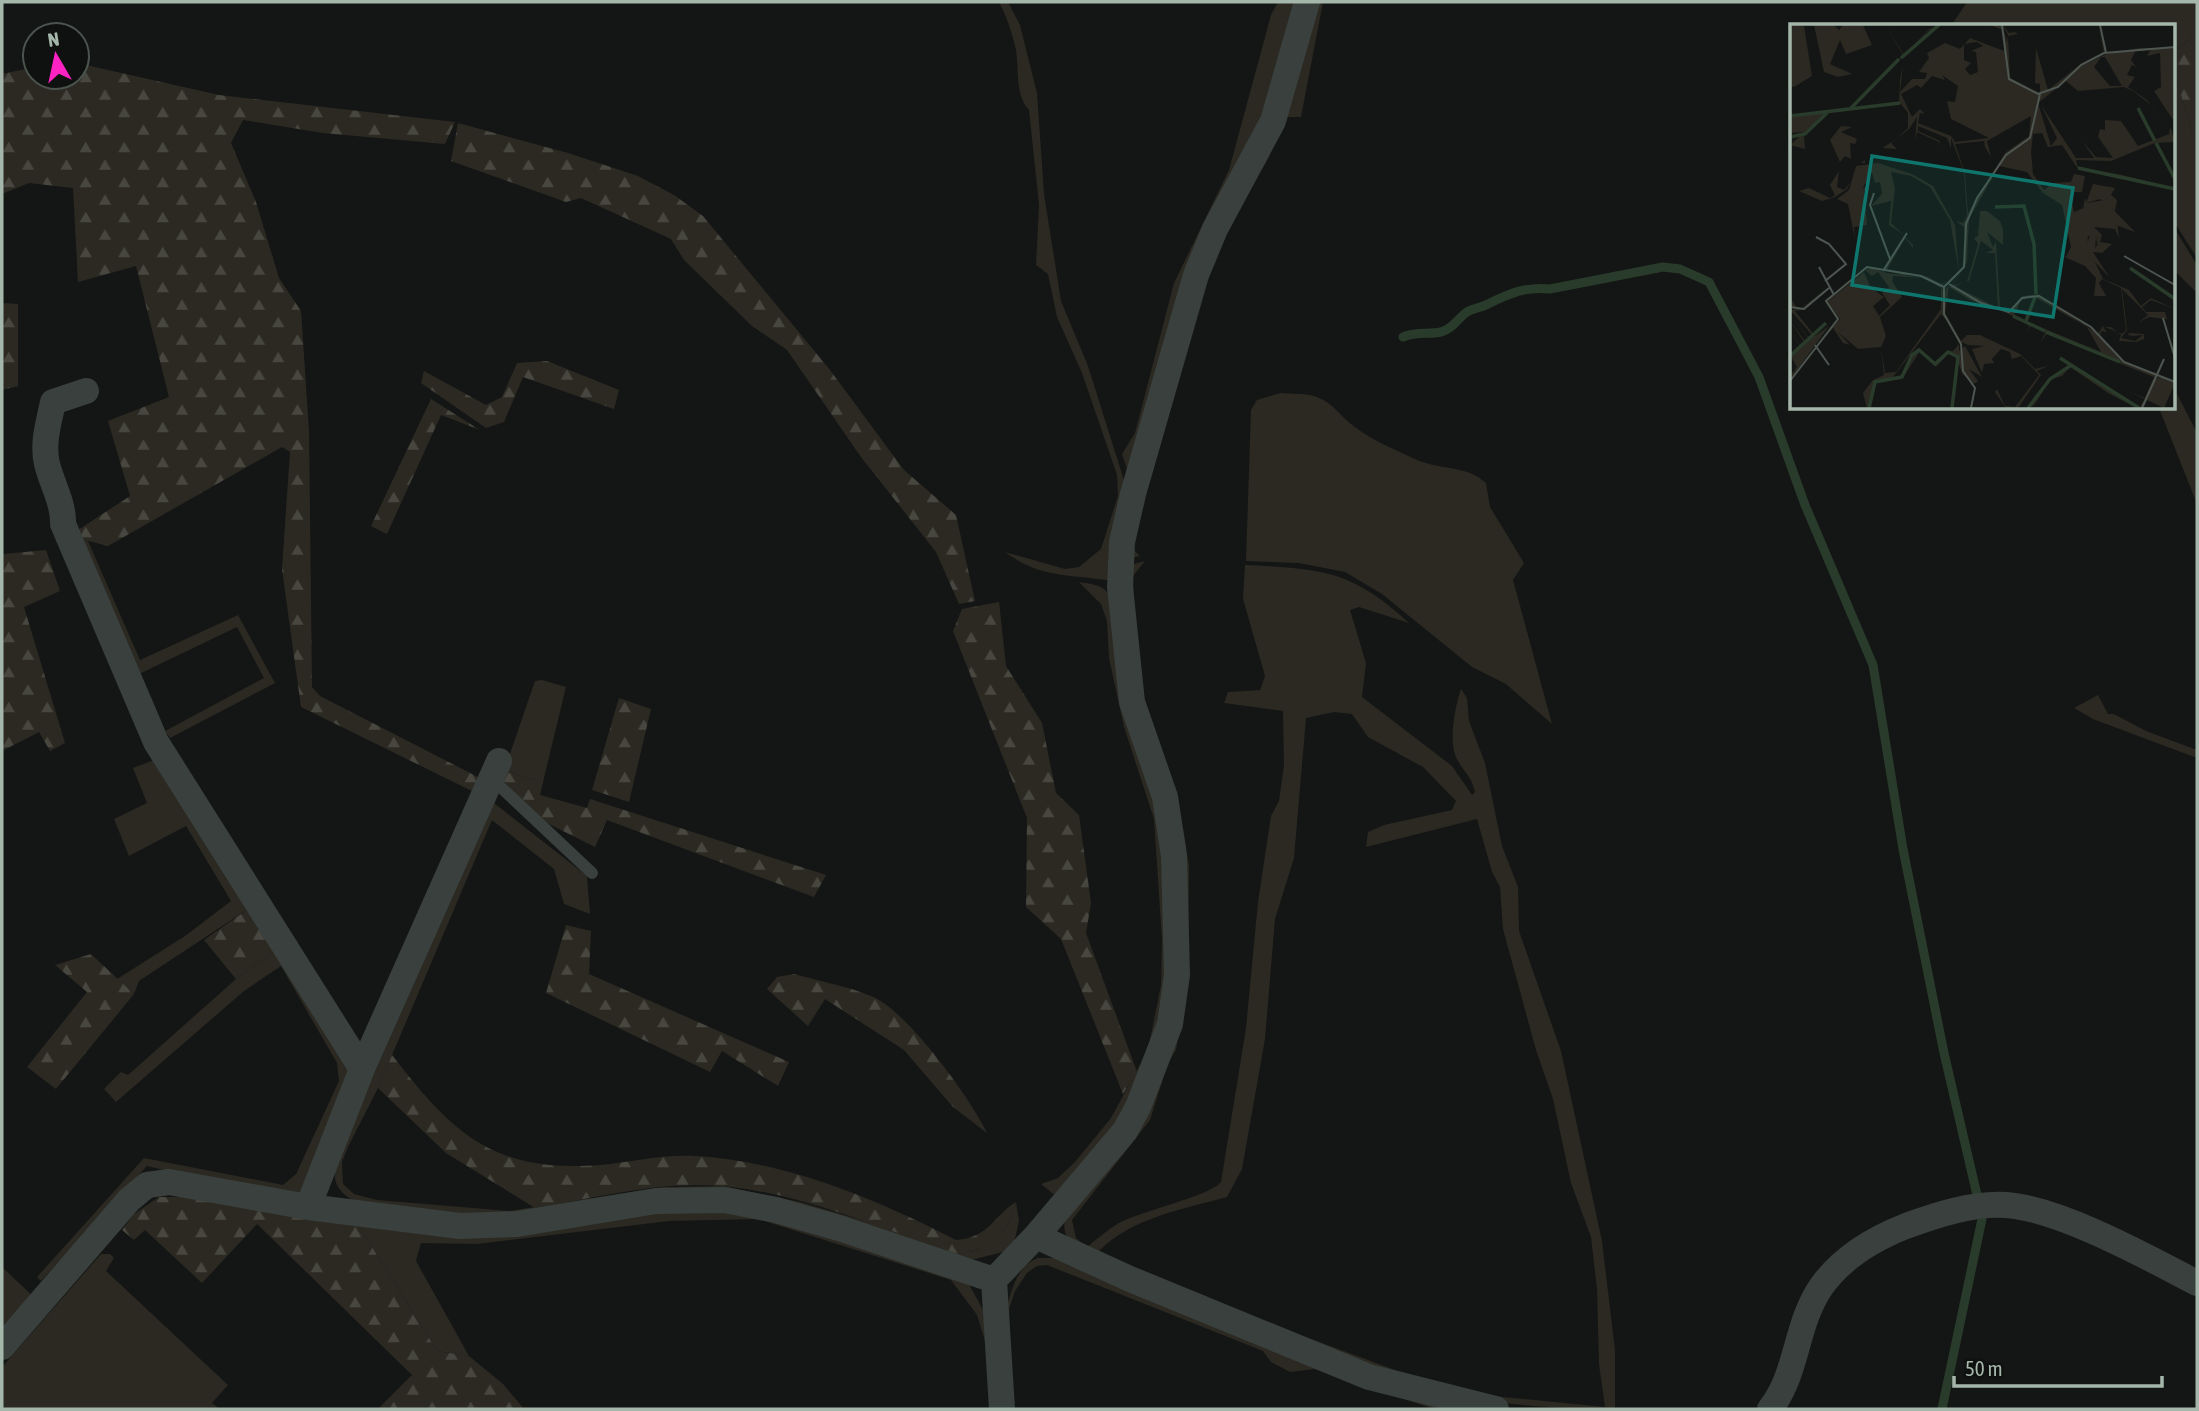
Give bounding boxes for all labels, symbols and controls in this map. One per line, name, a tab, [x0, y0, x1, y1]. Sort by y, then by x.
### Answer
north arrow	[21, 21, 91, 91]
inset map	[1790, 24, 2174, 410]
text: N	[46, 27, 61, 51]
scale bar	[1954, 1344, 2162, 1388]
text: 50 m	[1965, 1356, 2003, 1380]

